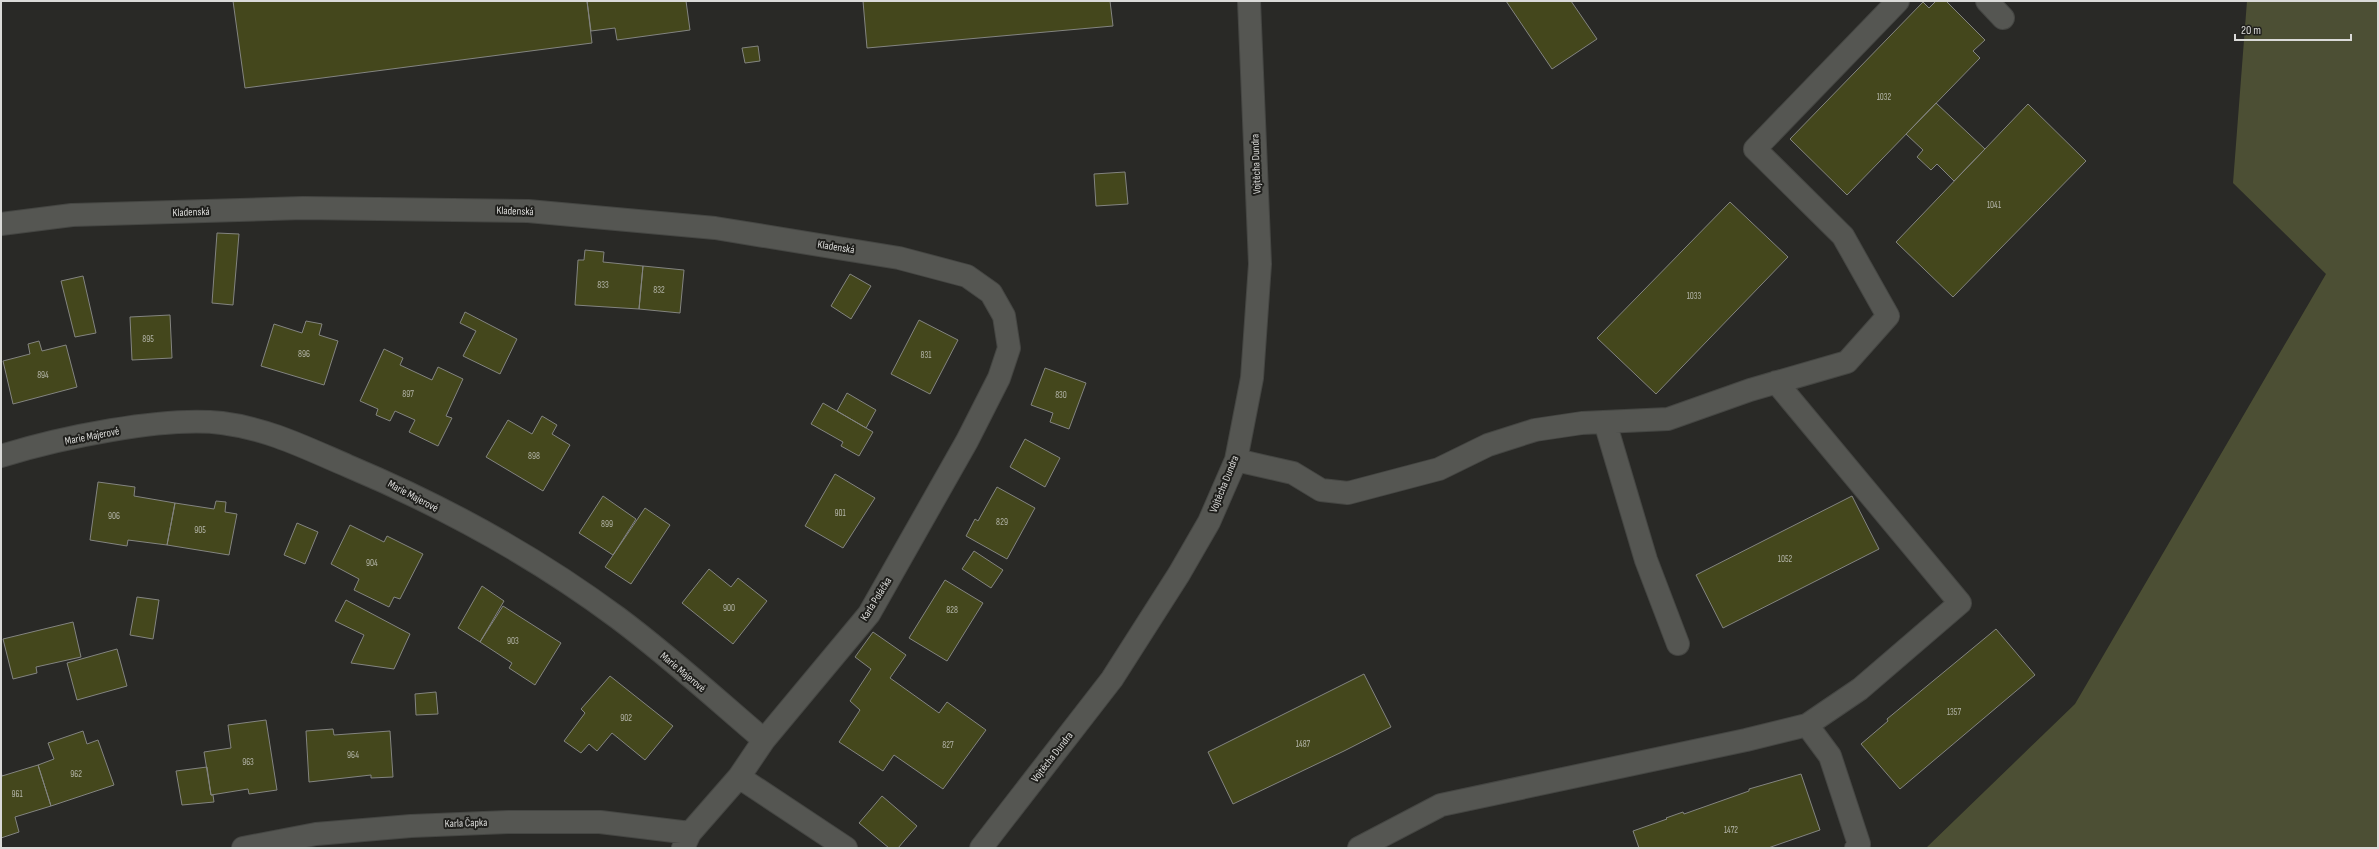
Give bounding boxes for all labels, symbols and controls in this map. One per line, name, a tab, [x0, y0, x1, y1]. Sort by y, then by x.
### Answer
scale bar	[2235, 16, 2351, 42]
text: 20 m	[2241, 23, 2261, 38]
house number: 1032	[1877, 92, 1892, 103]
street label: Vojtěcha Dundra	[1248, 134, 1264, 194]
house number: 1041	[1987, 200, 2002, 211]
street label: Kladenská	[496, 204, 534, 218]
street label: Kladenská	[172, 205, 210, 219]
street label: Kladenská	[817, 238, 855, 256]
house number: 833	[597, 280, 609, 291]
house number: 832	[653, 285, 665, 296]
house number: 1033	[1687, 291, 1702, 302]
house number: 895	[142, 334, 154, 345]
house number: 896	[298, 349, 310, 360]
house number: 831	[921, 350, 932, 361]
house number: 894	[37, 370, 49, 381]
house number: 897	[402, 389, 414, 400]
house number: 830	[1055, 390, 1067, 401]
street label: Marie Majerové	[64, 424, 120, 448]
house number: 898	[528, 451, 540, 462]
street label: Vojtěcha Dundra	[1207, 454, 1241, 514]
street label: Marie Majerové	[386, 477, 440, 515]
house number: 901	[834, 508, 846, 519]
house number: 906	[108, 511, 120, 522]
house number: 829	[996, 517, 1008, 528]
house number: 899	[601, 519, 613, 530]
house number: 905	[194, 525, 206, 536]
house number: 1052	[1778, 554, 1793, 565]
house number: 904	[366, 558, 378, 569]
street label: Karla Poláčka	[858, 575, 894, 623]
house number: 900	[723, 603, 735, 614]
house number: 828	[946, 605, 958, 616]
house number: 903	[507, 636, 519, 647]
street label: Marie Majerové	[658, 649, 708, 695]
house number: 1357	[1947, 707, 1961, 718]
house number: 902	[620, 713, 632, 724]
street label: Vojtěcha Dundra	[1028, 729, 1076, 785]
house number: 1487	[1296, 739, 1311, 750]
house number: 827	[942, 740, 954, 751]
house number: 964	[347, 750, 359, 761]
house number: 963	[242, 757, 254, 768]
house number: 962	[70, 769, 82, 780]
house number: 961	[11, 789, 23, 800]
street label: Karla Čapka	[444, 815, 488, 830]
house number: 1472	[1724, 825, 1738, 836]

